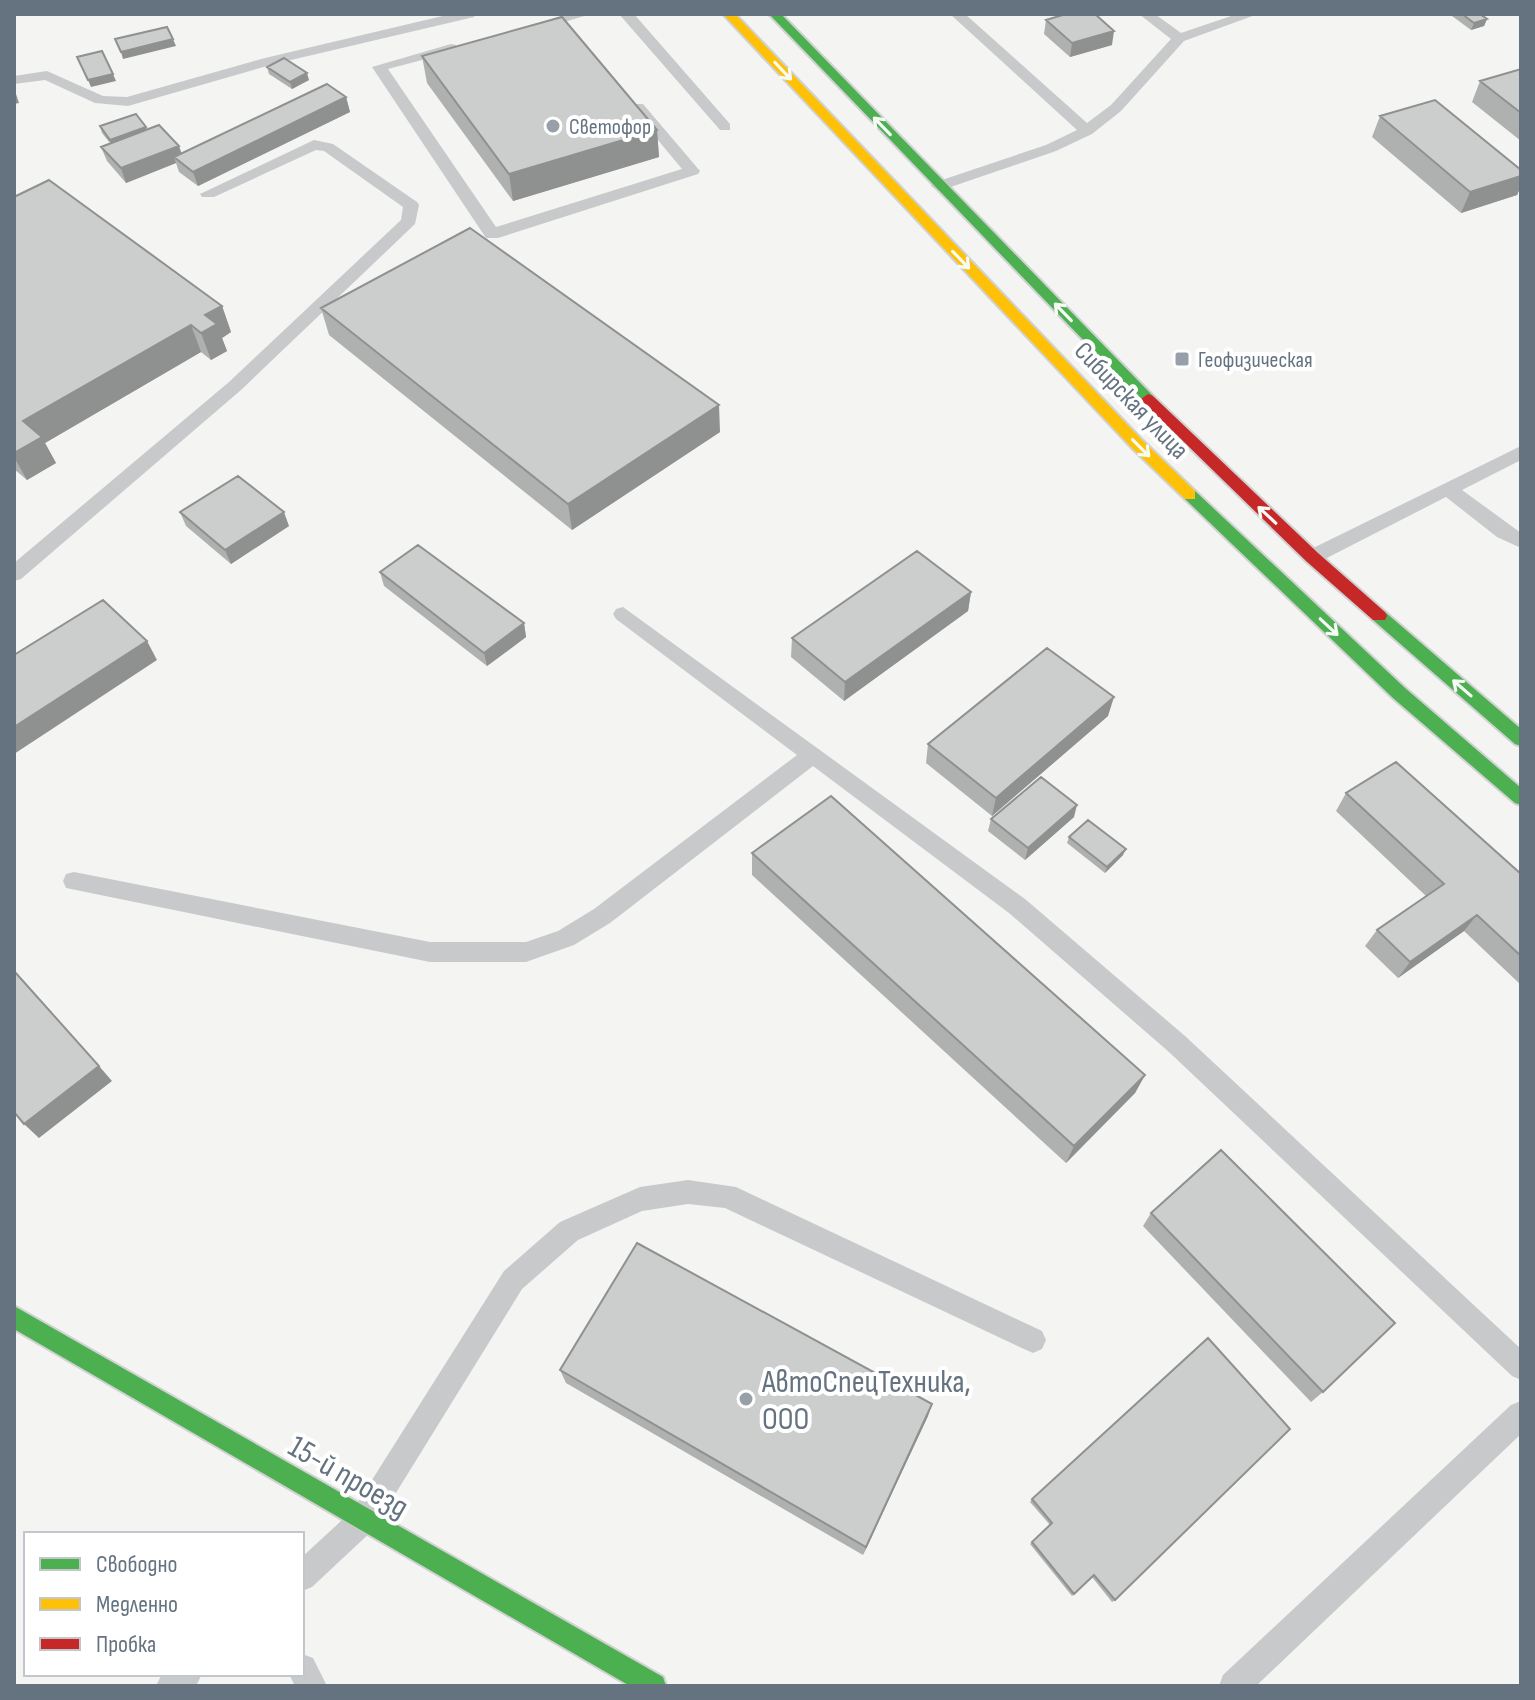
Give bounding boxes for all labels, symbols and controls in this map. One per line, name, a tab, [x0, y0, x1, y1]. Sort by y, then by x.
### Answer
one-way arrow	[773, 61, 792, 81]
place label: Светофор	[569, 114, 651, 141]
one-way arrow	[872, 116, 891, 136]
marker: Светофор	[544, 117, 562, 135]
one-way arrow	[951, 250, 970, 269]
one-way arrow	[1053, 303, 1073, 322]
street label: Сибирская улица	[1067, 336, 1195, 466]
place label: Геофизическая	[1198, 347, 1313, 374]
marker: Геофизическая	[1173, 350, 1191, 368]
one-way arrow	[1131, 438, 1150, 457]
one-way arrow	[1258, 507, 1278, 525]
one-way arrow	[1319, 618, 1339, 637]
one-way arrow	[1452, 679, 1472, 697]
place label: АвтоСпецТехника, ООО	[761, 1363, 971, 1439]
marker: АвтоСпецТехника, ООО	[737, 1390, 755, 1408]
street label: 15-й проезд	[281, 1427, 415, 1527]
legend	[24, 1532, 304, 1676]
text: Свободно	[96, 1550, 177, 1579]
text: Медленно	[96, 1590, 178, 1619]
text: Пробка	[96, 1630, 156, 1659]

